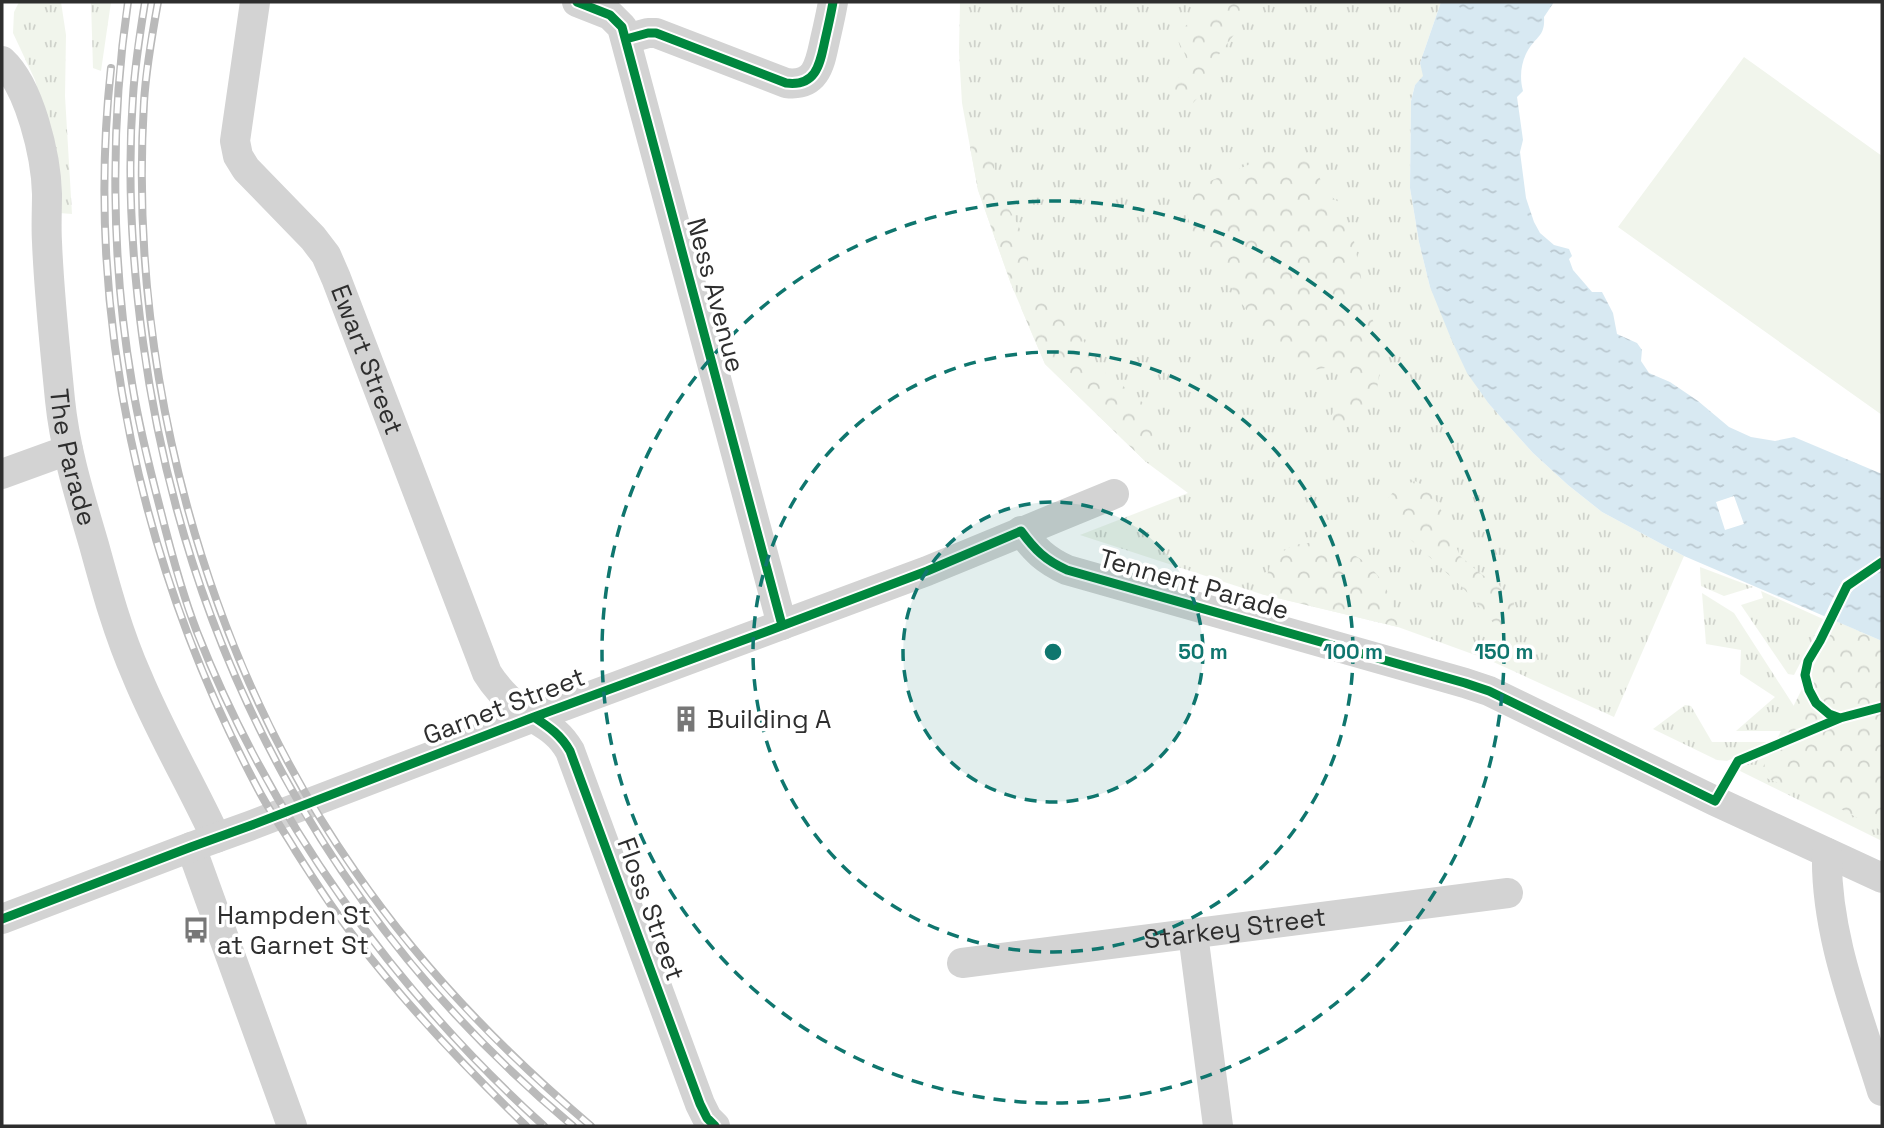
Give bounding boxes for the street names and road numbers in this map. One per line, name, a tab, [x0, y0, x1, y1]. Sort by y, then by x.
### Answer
street label: Ness Avenue	[679, 214, 753, 376]
street label: Ewart Street	[323, 280, 411, 440]
street label: The Parade	[42, 387, 104, 530]
street label: Tennent Parade	[1095, 541, 1293, 627]
street label: Garnet Street	[418, 660, 590, 752]
street label: Floss Street	[609, 833, 693, 985]
street label: Starkey Street	[1142, 900, 1328, 957]

